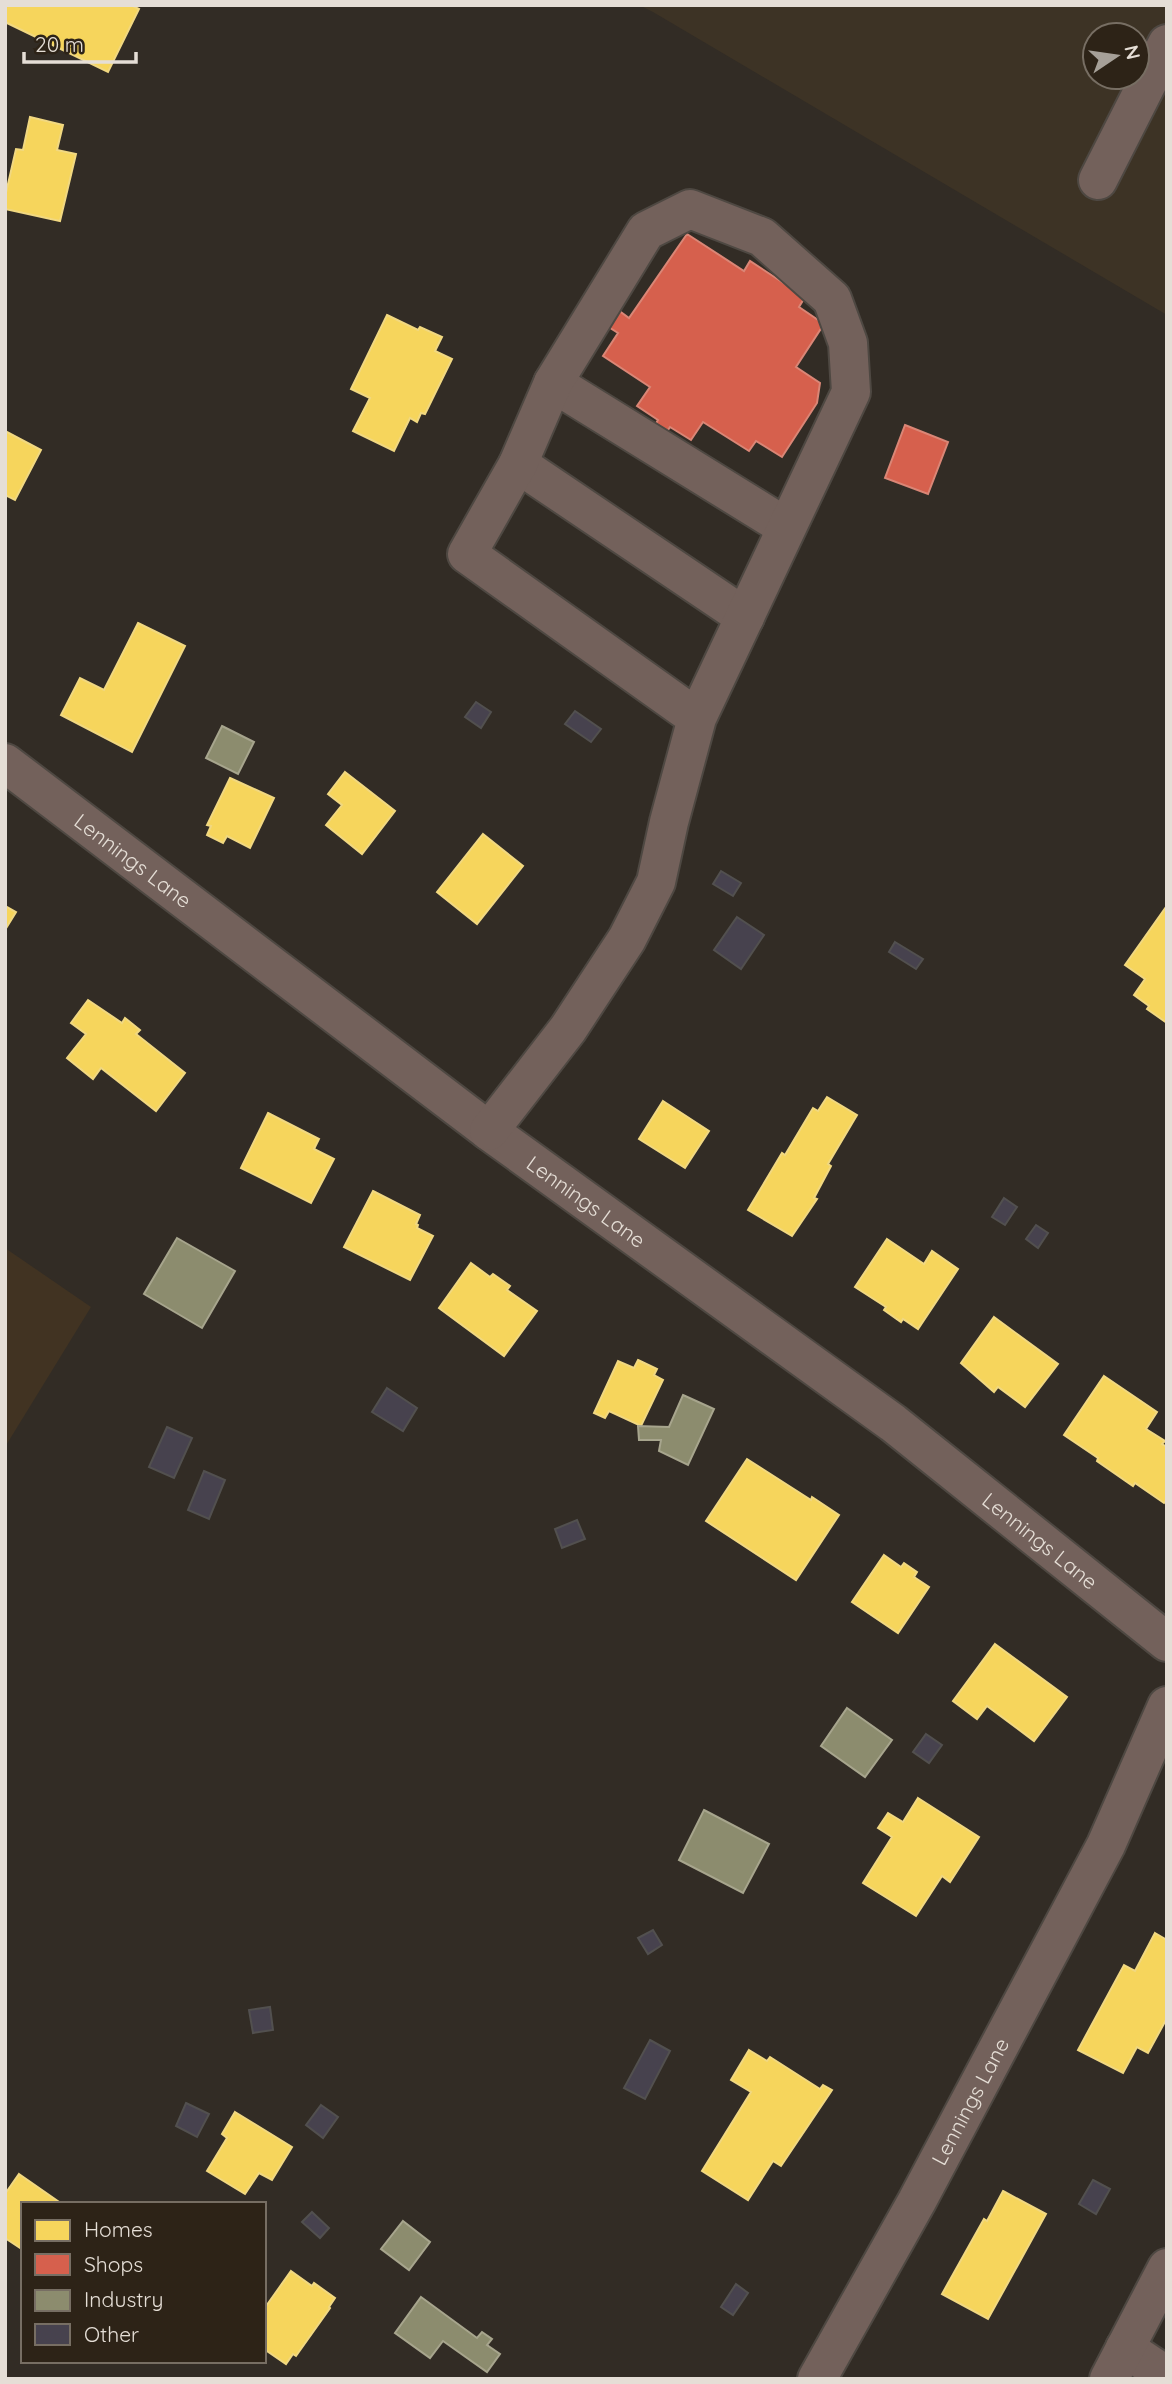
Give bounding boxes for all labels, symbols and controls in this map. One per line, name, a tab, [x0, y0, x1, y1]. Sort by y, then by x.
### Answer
scale bar	[24, 21, 136, 65]
north arrow	[1081, 21, 1151, 91]
text: 20 m	[35, 31, 84, 57]
text: N	[1119, 43, 1146, 62]
street label: Lennings Lane	[69, 808, 197, 913]
street label: Lennings Lane	[522, 1150, 651, 1253]
street label: Lennings Lane	[977, 1487, 1103, 1595]
street label: Lennings Lane	[926, 2033, 1014, 2169]
legend	[21, 2202, 266, 2363]
text: Homes	[84, 2216, 153, 2242]
text: Shops	[84, 2251, 143, 2277]
text: Industry	[84, 2286, 163, 2312]
text: Other	[84, 2321, 139, 2347]

